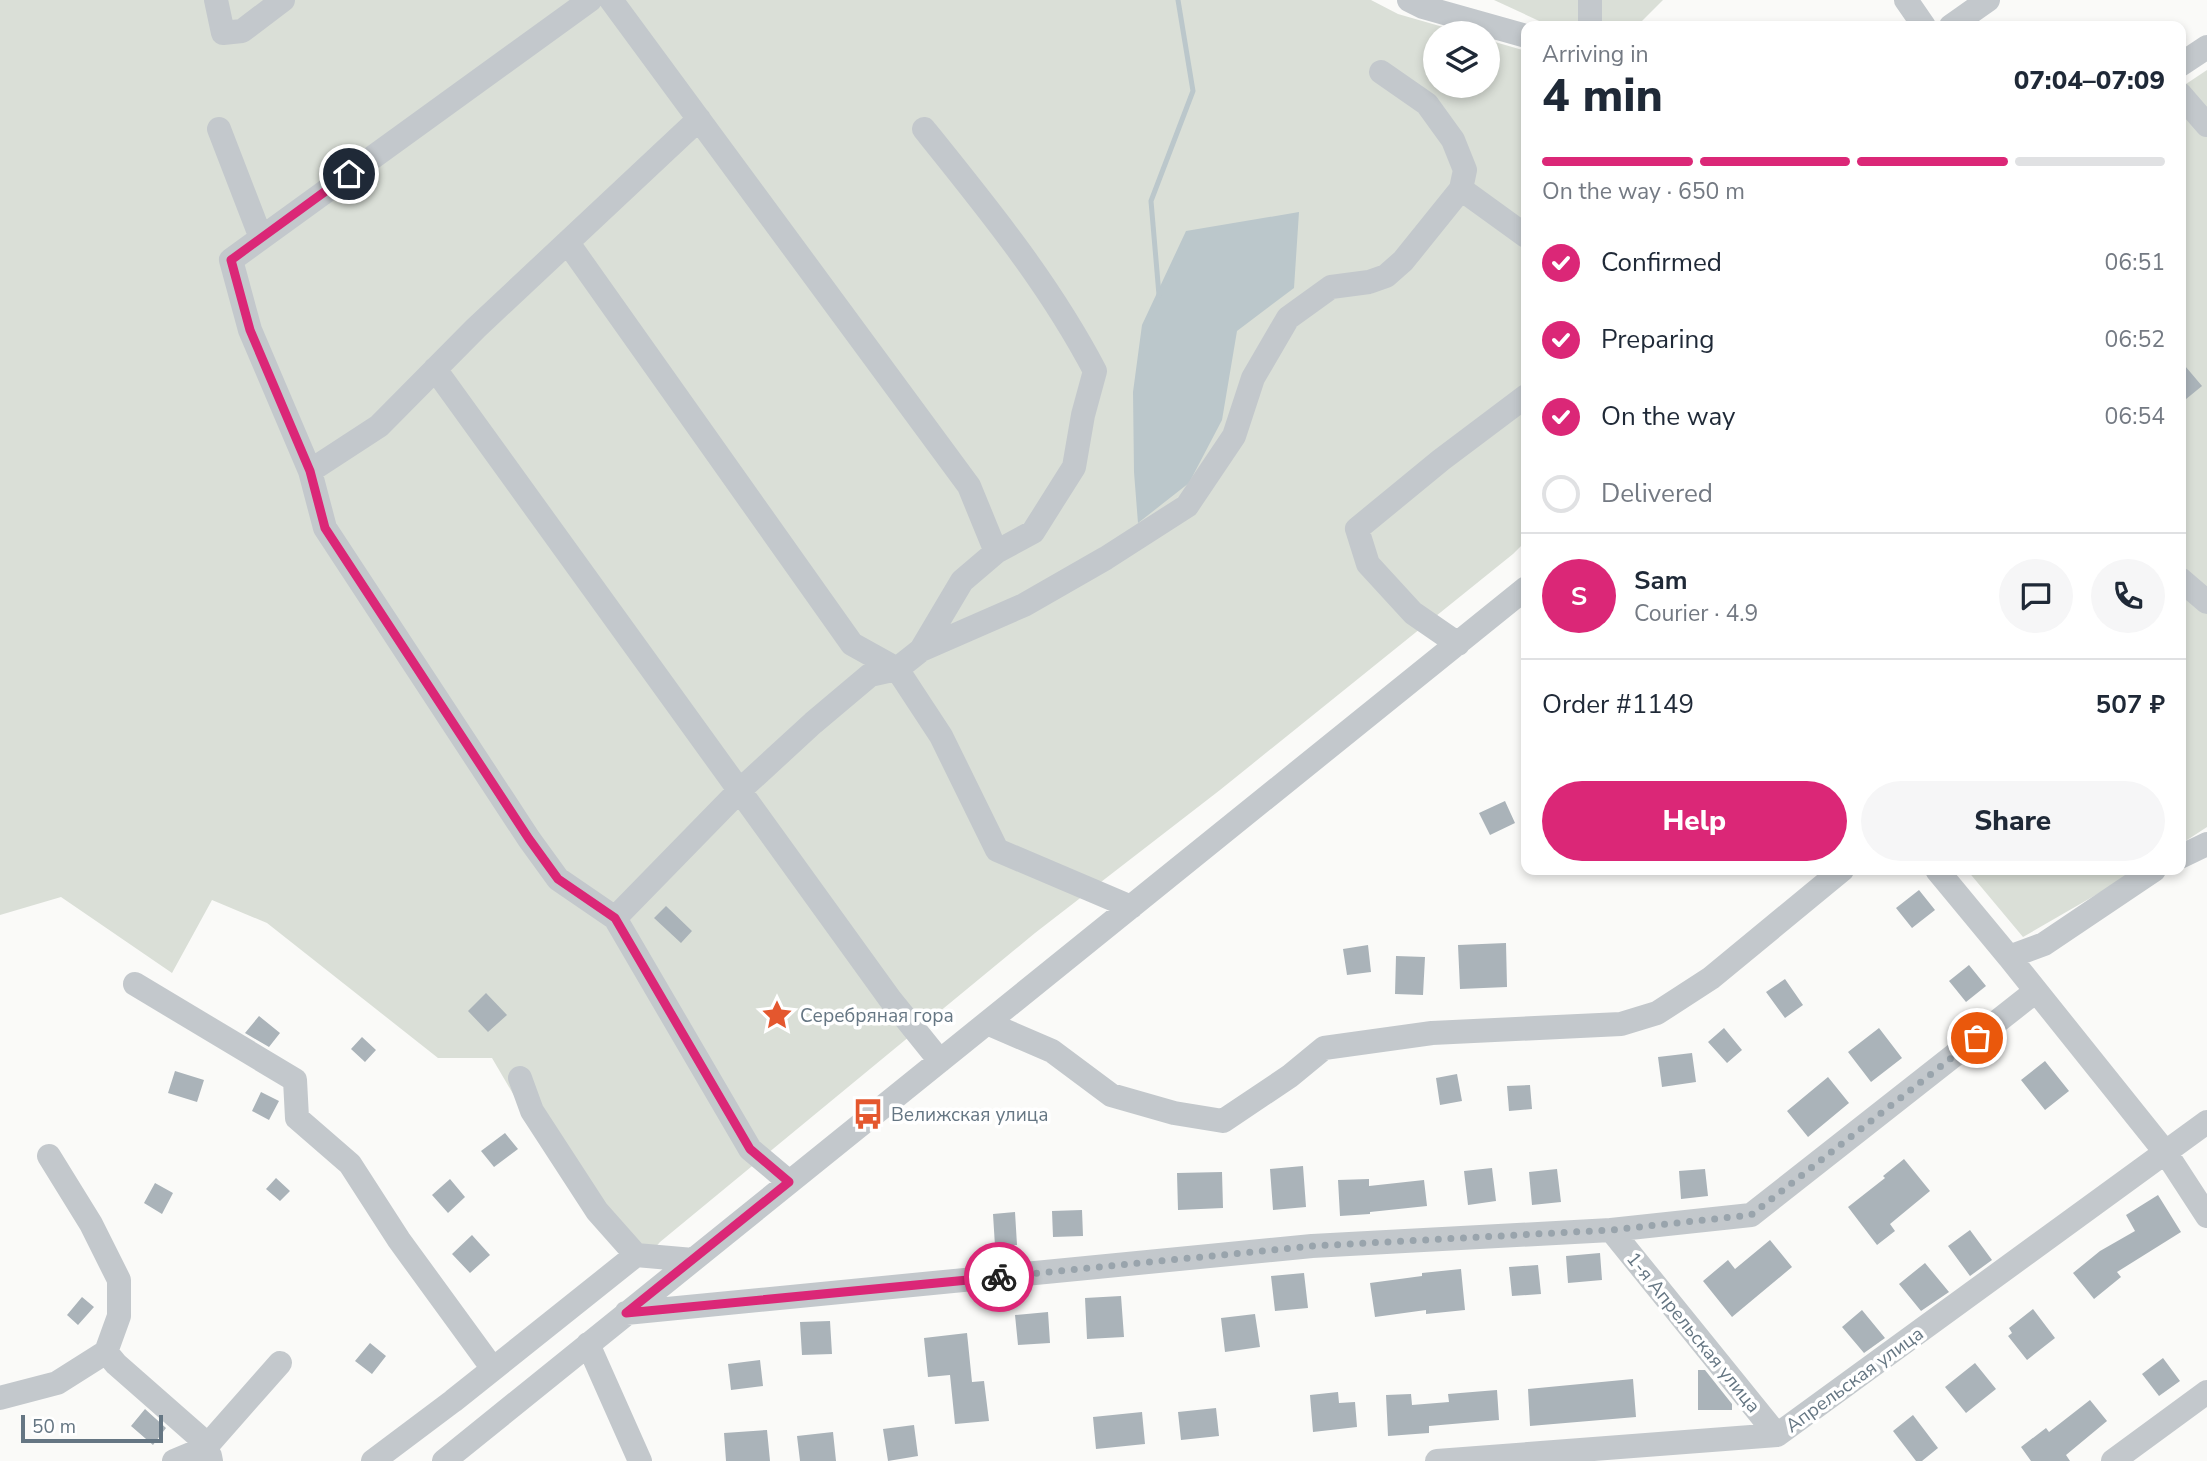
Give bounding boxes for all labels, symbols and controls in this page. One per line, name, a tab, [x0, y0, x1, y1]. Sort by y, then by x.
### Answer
map controls	[1423, 21, 1500, 98]
button: layers	[1423, 21, 1500, 98]
text: Arriving in	[1542, 39, 1649, 70]
text: 07:04–07:09	[2014, 63, 2165, 98]
text: 4 min	[1542, 64, 1663, 127]
pin	[319, 144, 379, 204]
icon: home	[330, 155, 368, 193]
text: On the way · 650 m	[1542, 176, 1745, 207]
icon: check	[1542, 244, 1580, 282]
text: Confirmed	[1601, 245, 1722, 280]
text: 06:51	[2105, 247, 2165, 278]
icon: check	[1542, 321, 1580, 359]
text: Preparing	[1601, 322, 1714, 357]
text: 06:52	[2105, 324, 2165, 355]
icon: check	[1542, 398, 1580, 436]
text: On the way	[1601, 399, 1735, 434]
text: 06:54	[2105, 401, 2165, 432]
text: Delivered	[1601, 476, 1713, 511]
button: chat	[1999, 559, 2073, 633]
button: phone	[2091, 559, 2165, 633]
text: Sam	[1634, 563, 1687, 598]
text: S	[1571, 579, 1587, 614]
text: Courier · 4.9	[1634, 598, 1758, 629]
text: Order #1149	[1542, 687, 1694, 722]
text: 507 ₽	[2096, 687, 2165, 722]
button: Help	[1542, 781, 1847, 861]
button: Share	[1861, 781, 2165, 861]
place icon: Серебряная гора	[760, 998, 794, 1032]
place label: Серебряная гора	[800, 1003, 954, 1029]
pin	[1947, 1008, 2007, 1068]
icon: bag	[1958, 1019, 1996, 1057]
bus stop icon: Велижская улица	[851, 1097, 885, 1131]
place label: Велижская улица	[891, 1102, 1048, 1128]
courier	[964, 1242, 1034, 1312]
street label: 1-я Апрельская улица	[1620, 1247, 1766, 1418]
icon: bike	[980, 1258, 1018, 1296]
street label: Апрельская улица	[1780, 1321, 1929, 1439]
scale bar	[21, 1412, 163, 1444]
text: 50 m	[32, 1414, 76, 1440]

